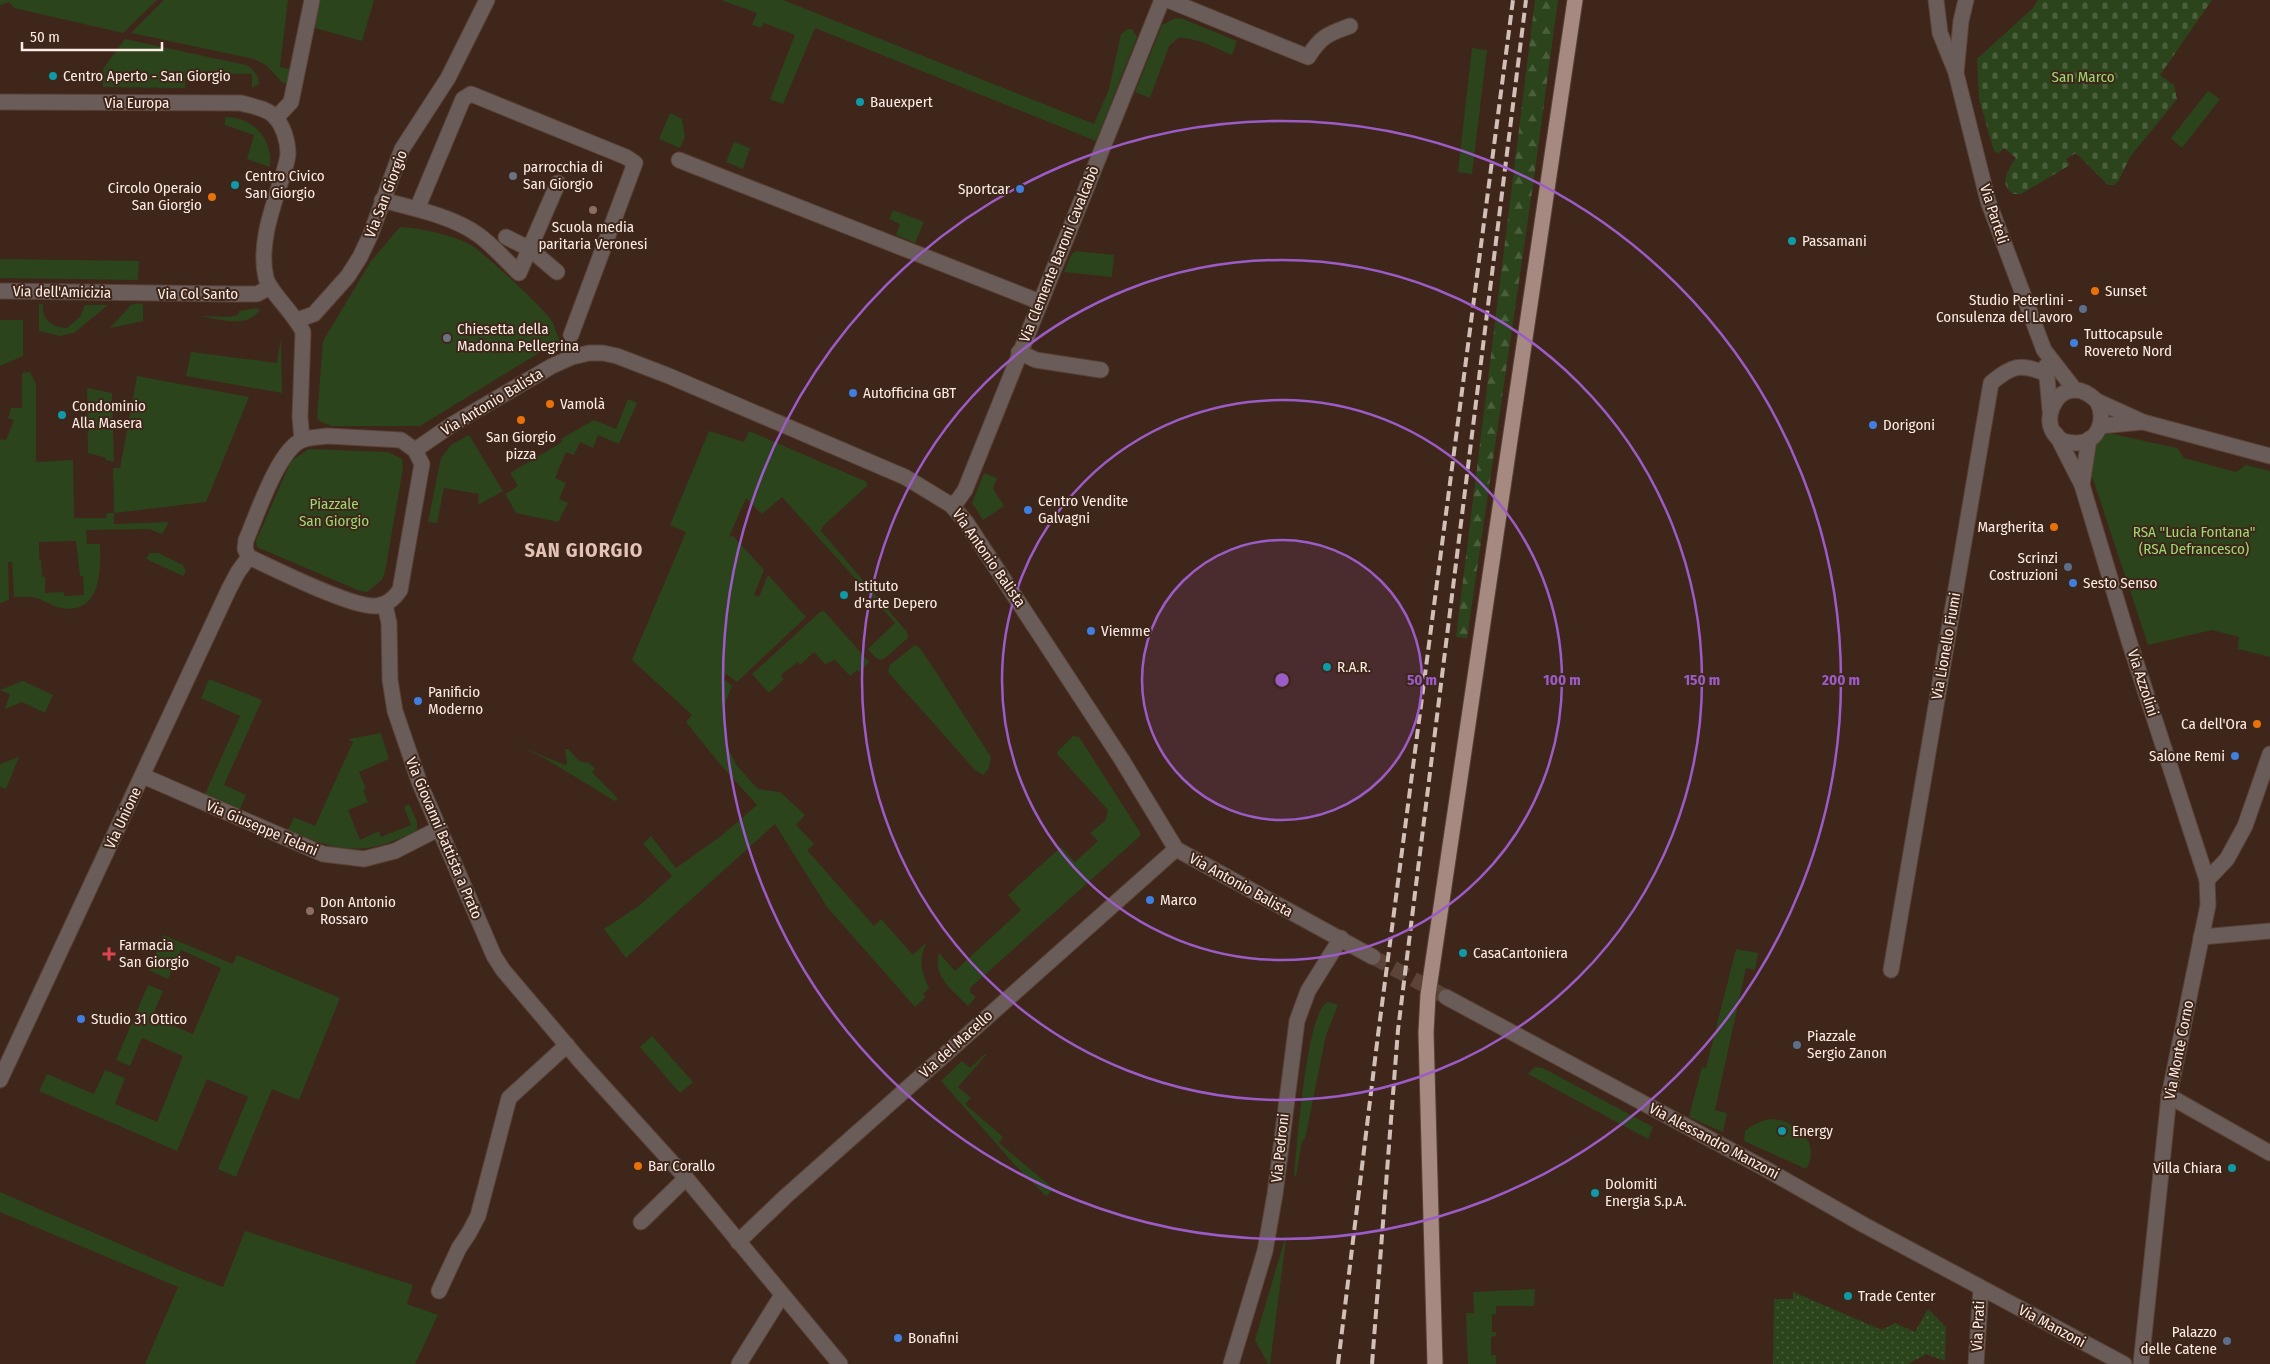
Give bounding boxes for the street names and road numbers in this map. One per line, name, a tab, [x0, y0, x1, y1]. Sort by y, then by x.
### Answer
street label: Via Europa	[105, 94, 169, 112]
street label: Via San Giorgio	[361, 147, 411, 240]
street label: Via Clemente Baroni Cavalcabò	[1015, 163, 1103, 345]
street label: Via Parteli	[1976, 182, 2012, 246]
street label: Via dell'Amicizia	[13, 282, 111, 302]
street label: Via Col Santo	[158, 285, 238, 303]
street label: Via Antonio Balista	[438, 365, 546, 439]
street label: Via Antonio Balista	[949, 506, 1029, 610]
street label: Via Lionello Fiumi	[1928, 591, 1964, 701]
street label: Via Azzolini	[2124, 647, 2162, 719]
street label: Via Giovanni Battista a Prato	[402, 755, 486, 922]
street label: Via Unione	[101, 784, 145, 852]
street label: Via Giuseppe Telani	[203, 796, 321, 860]
street label: Via Antonio Balista	[1186, 849, 1296, 921]
street label: Via Monte Corno	[2161, 999, 2197, 1101]
street label: Via del Macello	[916, 1006, 996, 1082]
street label: Via Alessandro Manzoni	[1646, 1099, 1782, 1183]
street label: Via Pedroni	[1267, 1112, 1293, 1184]
street label: Via Prati	[1968, 1300, 1988, 1352]
street label: Via Manzoni	[2015, 1301, 2089, 1351]

